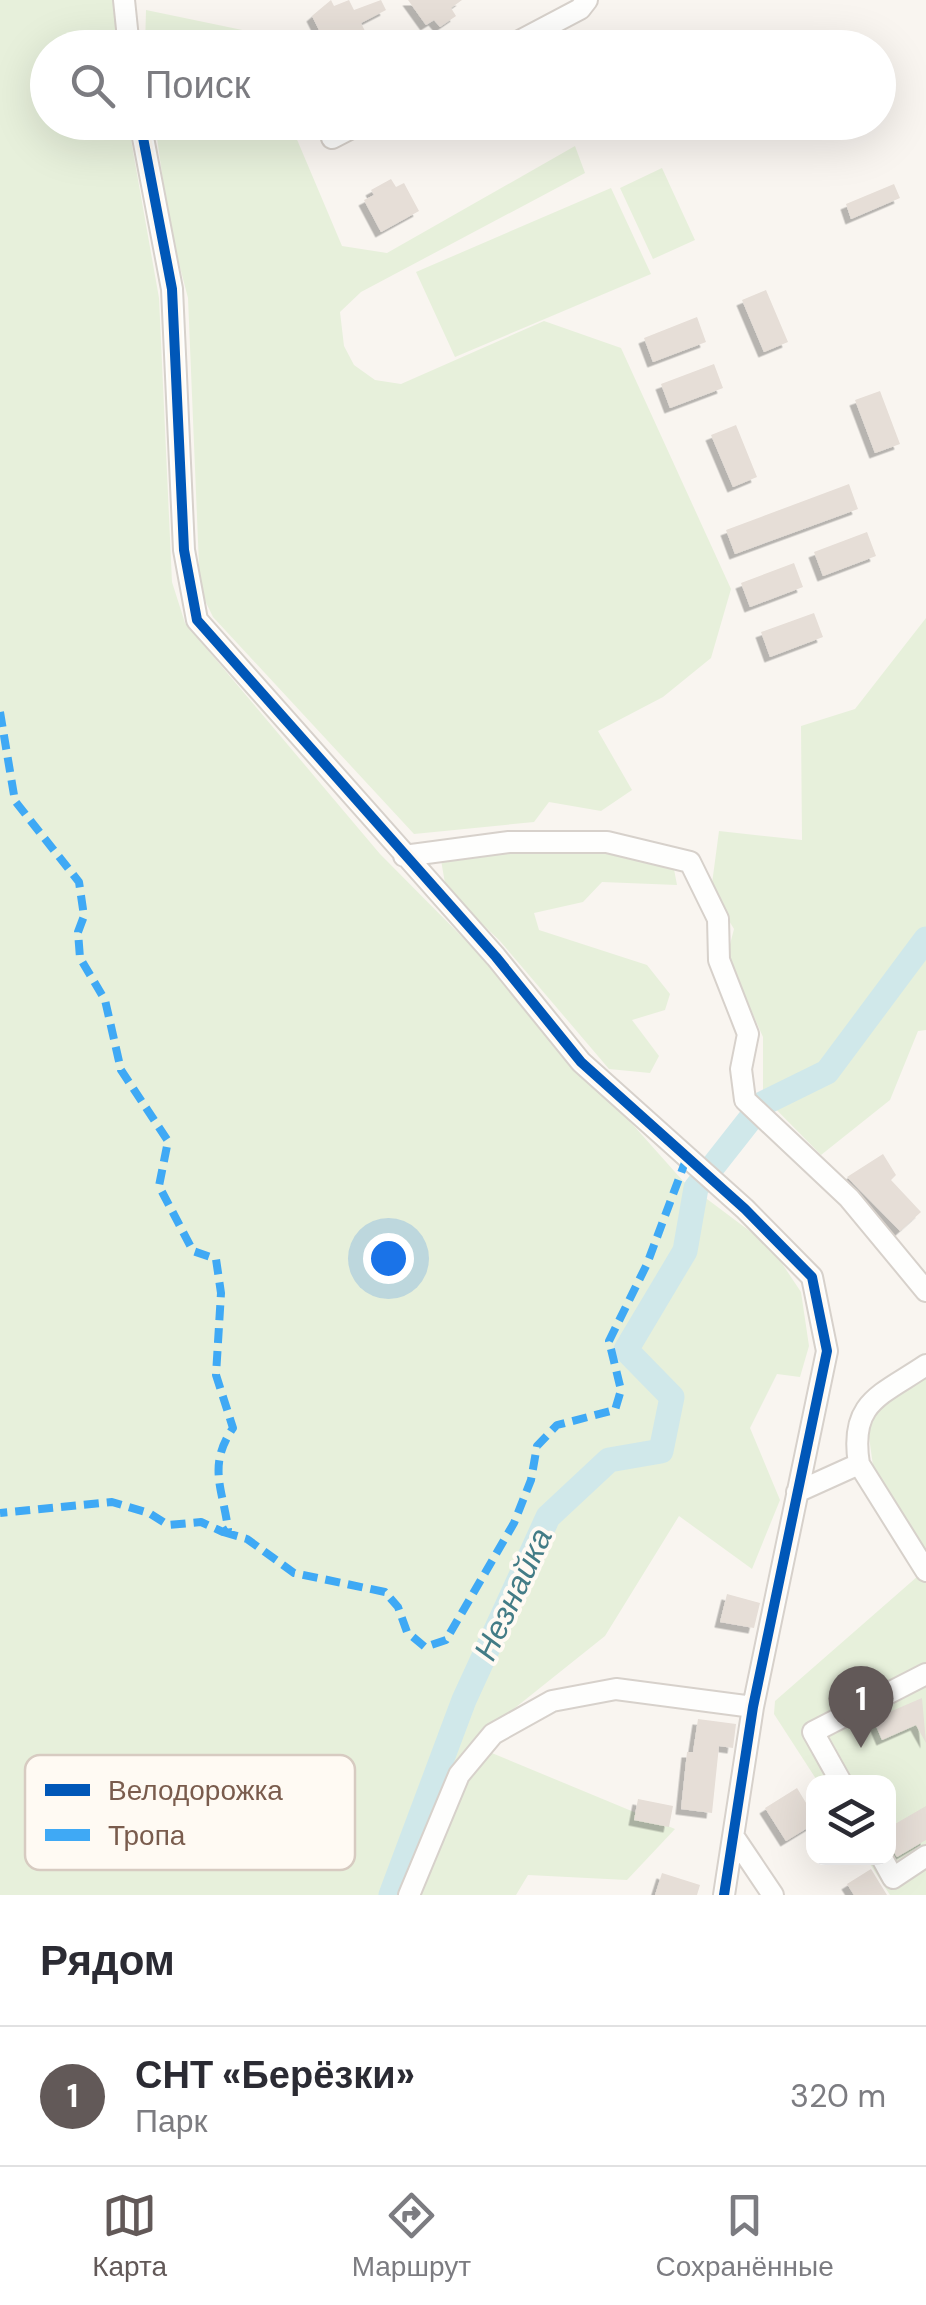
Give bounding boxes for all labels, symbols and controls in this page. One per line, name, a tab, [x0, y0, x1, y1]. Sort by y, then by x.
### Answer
search box	[30, 30, 896, 140]
icon: search	[65, 58, 120, 113]
text: Поиск	[145, 60, 250, 110]
your location	[363, 1233, 414, 1284]
water label: Незнайка	[464, 1521, 562, 1667]
pin: 1	[828, 1666, 894, 1748]
legend	[25, 1755, 355, 1870]
text: Велодорожка	[108, 1772, 283, 1809]
map controls	[806, 1775, 896, 1865]
button: layers	[806, 1775, 896, 1865]
text: Тропа	[108, 1817, 186, 1854]
text: Рядом	[40, 1933, 175, 1988]
text: СНТ «Берёзки»	[135, 2050, 415, 2100]
text: 1	[67, 2075, 78, 2117]
text: 320 m	[790, 2075, 886, 2117]
text: Парк	[135, 2100, 208, 2142]
tab: Карта	[92, 2188, 167, 2285]
tab: Маршрут	[352, 2188, 471, 2285]
tab: Сохранённые	[655, 2188, 834, 2285]

